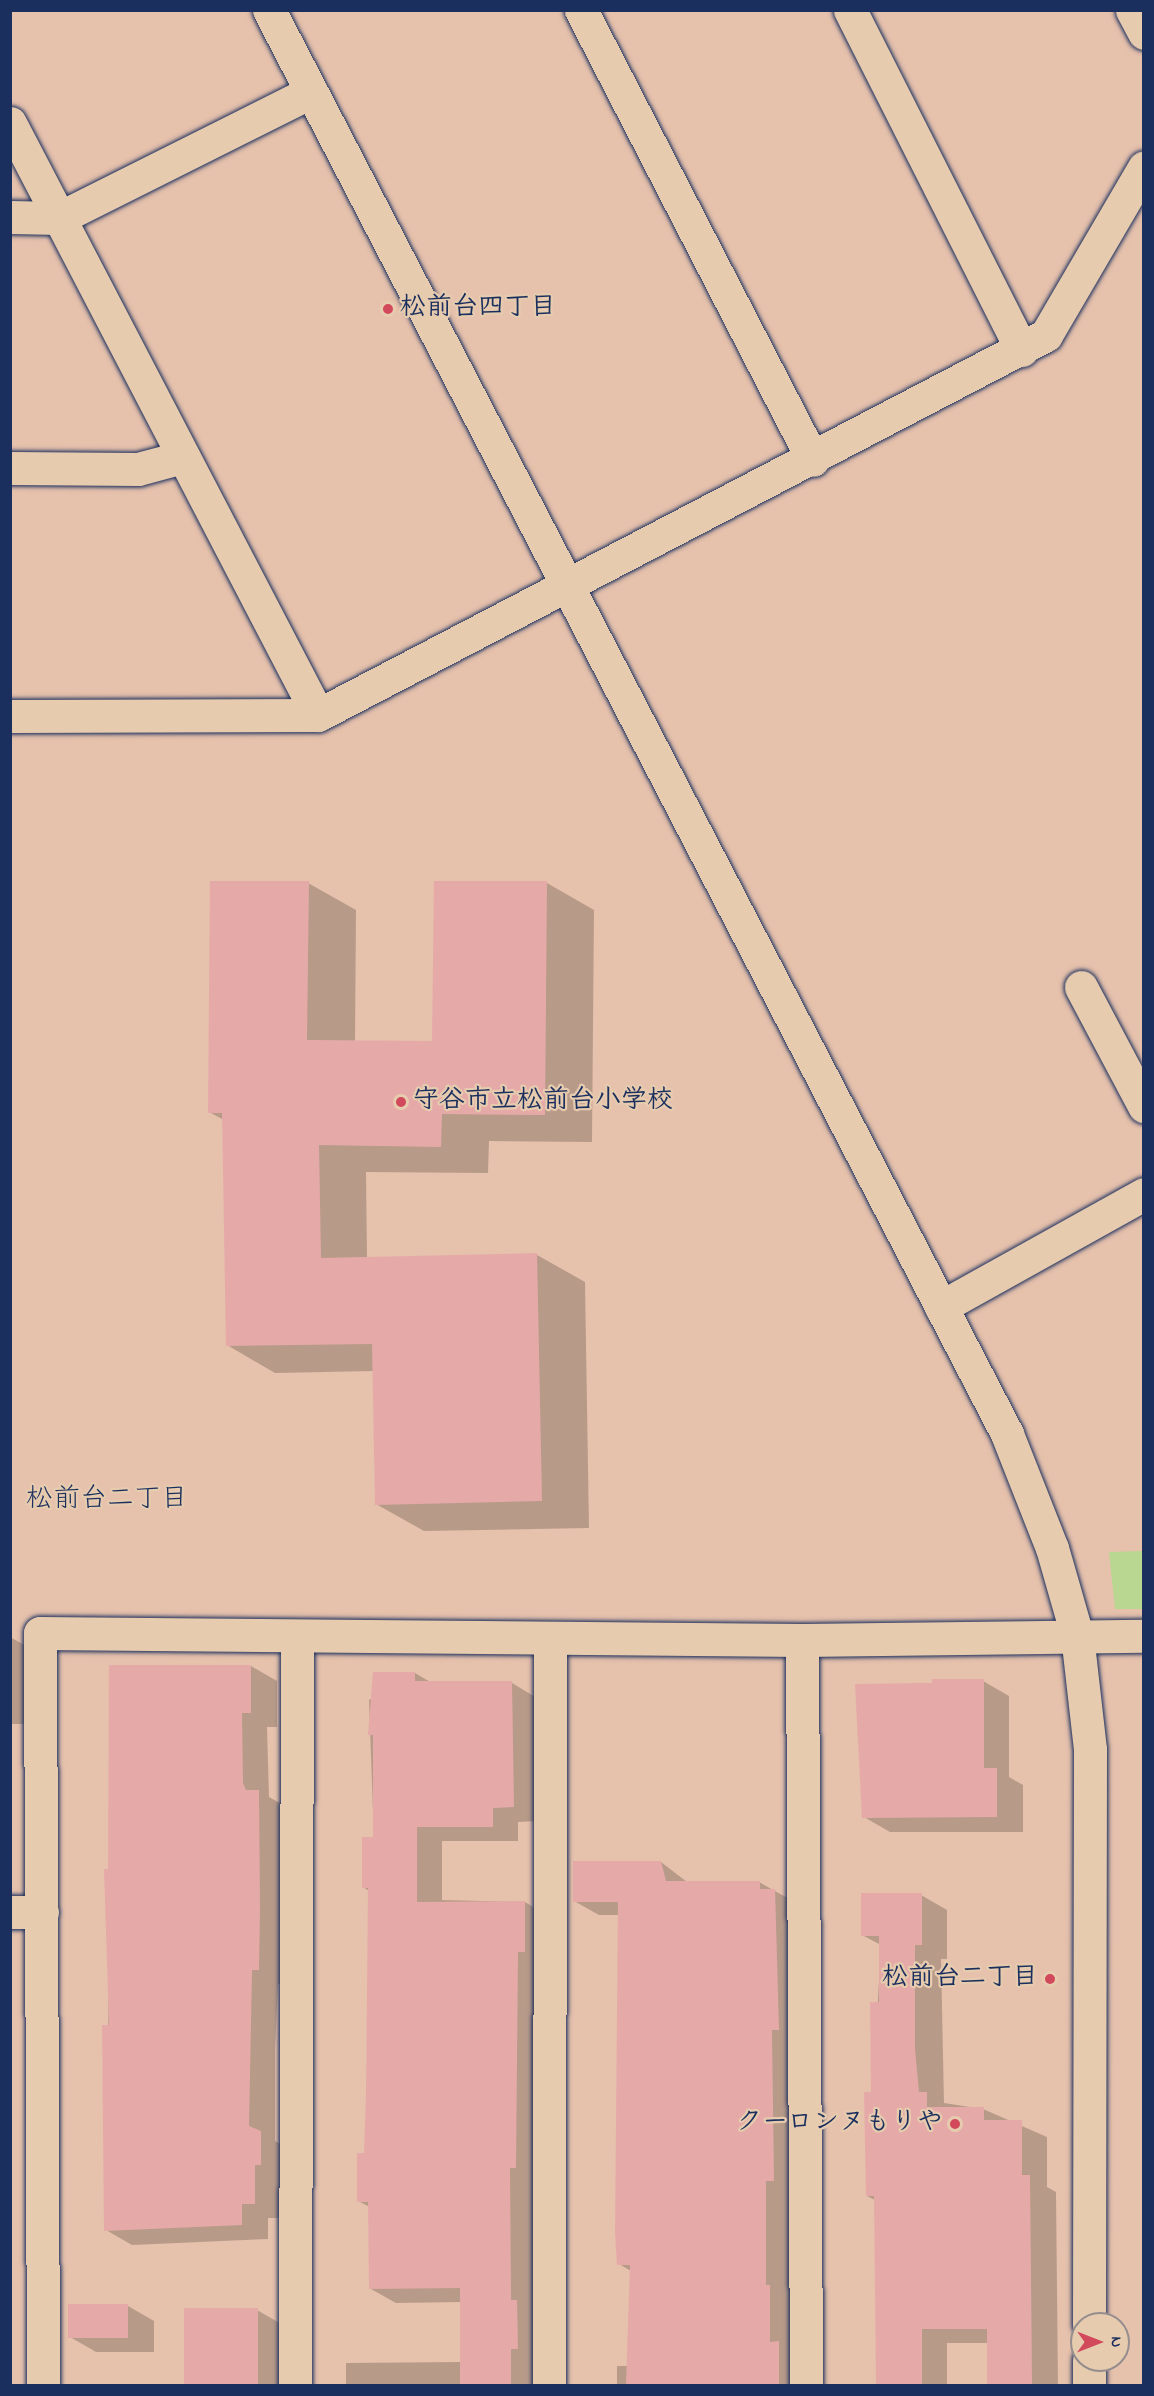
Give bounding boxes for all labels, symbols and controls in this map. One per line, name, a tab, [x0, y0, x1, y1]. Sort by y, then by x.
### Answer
place label: 松前台四丁目	[400, 293, 556, 325]
marker: 松前台四丁目	[381, 302, 395, 316]
place label: 守谷市立松前台小学校	[413, 1086, 673, 1118]
marker: 守谷市立松前台小学校	[394, 1095, 408, 1109]
district label: 松前台二丁目	[26, 1484, 188, 1516]
place label: 松前台二丁目	[882, 1963, 1038, 1995]
marker: 松前台二丁目	[1043, 1972, 1057, 1986]
place label: クーロンヌもりや	[735, 2108, 943, 2140]
marker: クーロンヌもりや	[948, 2117, 962, 2131]
north arrow	[1070, 2312, 1130, 2372]
text: N	[1104, 2337, 1128, 2347]

